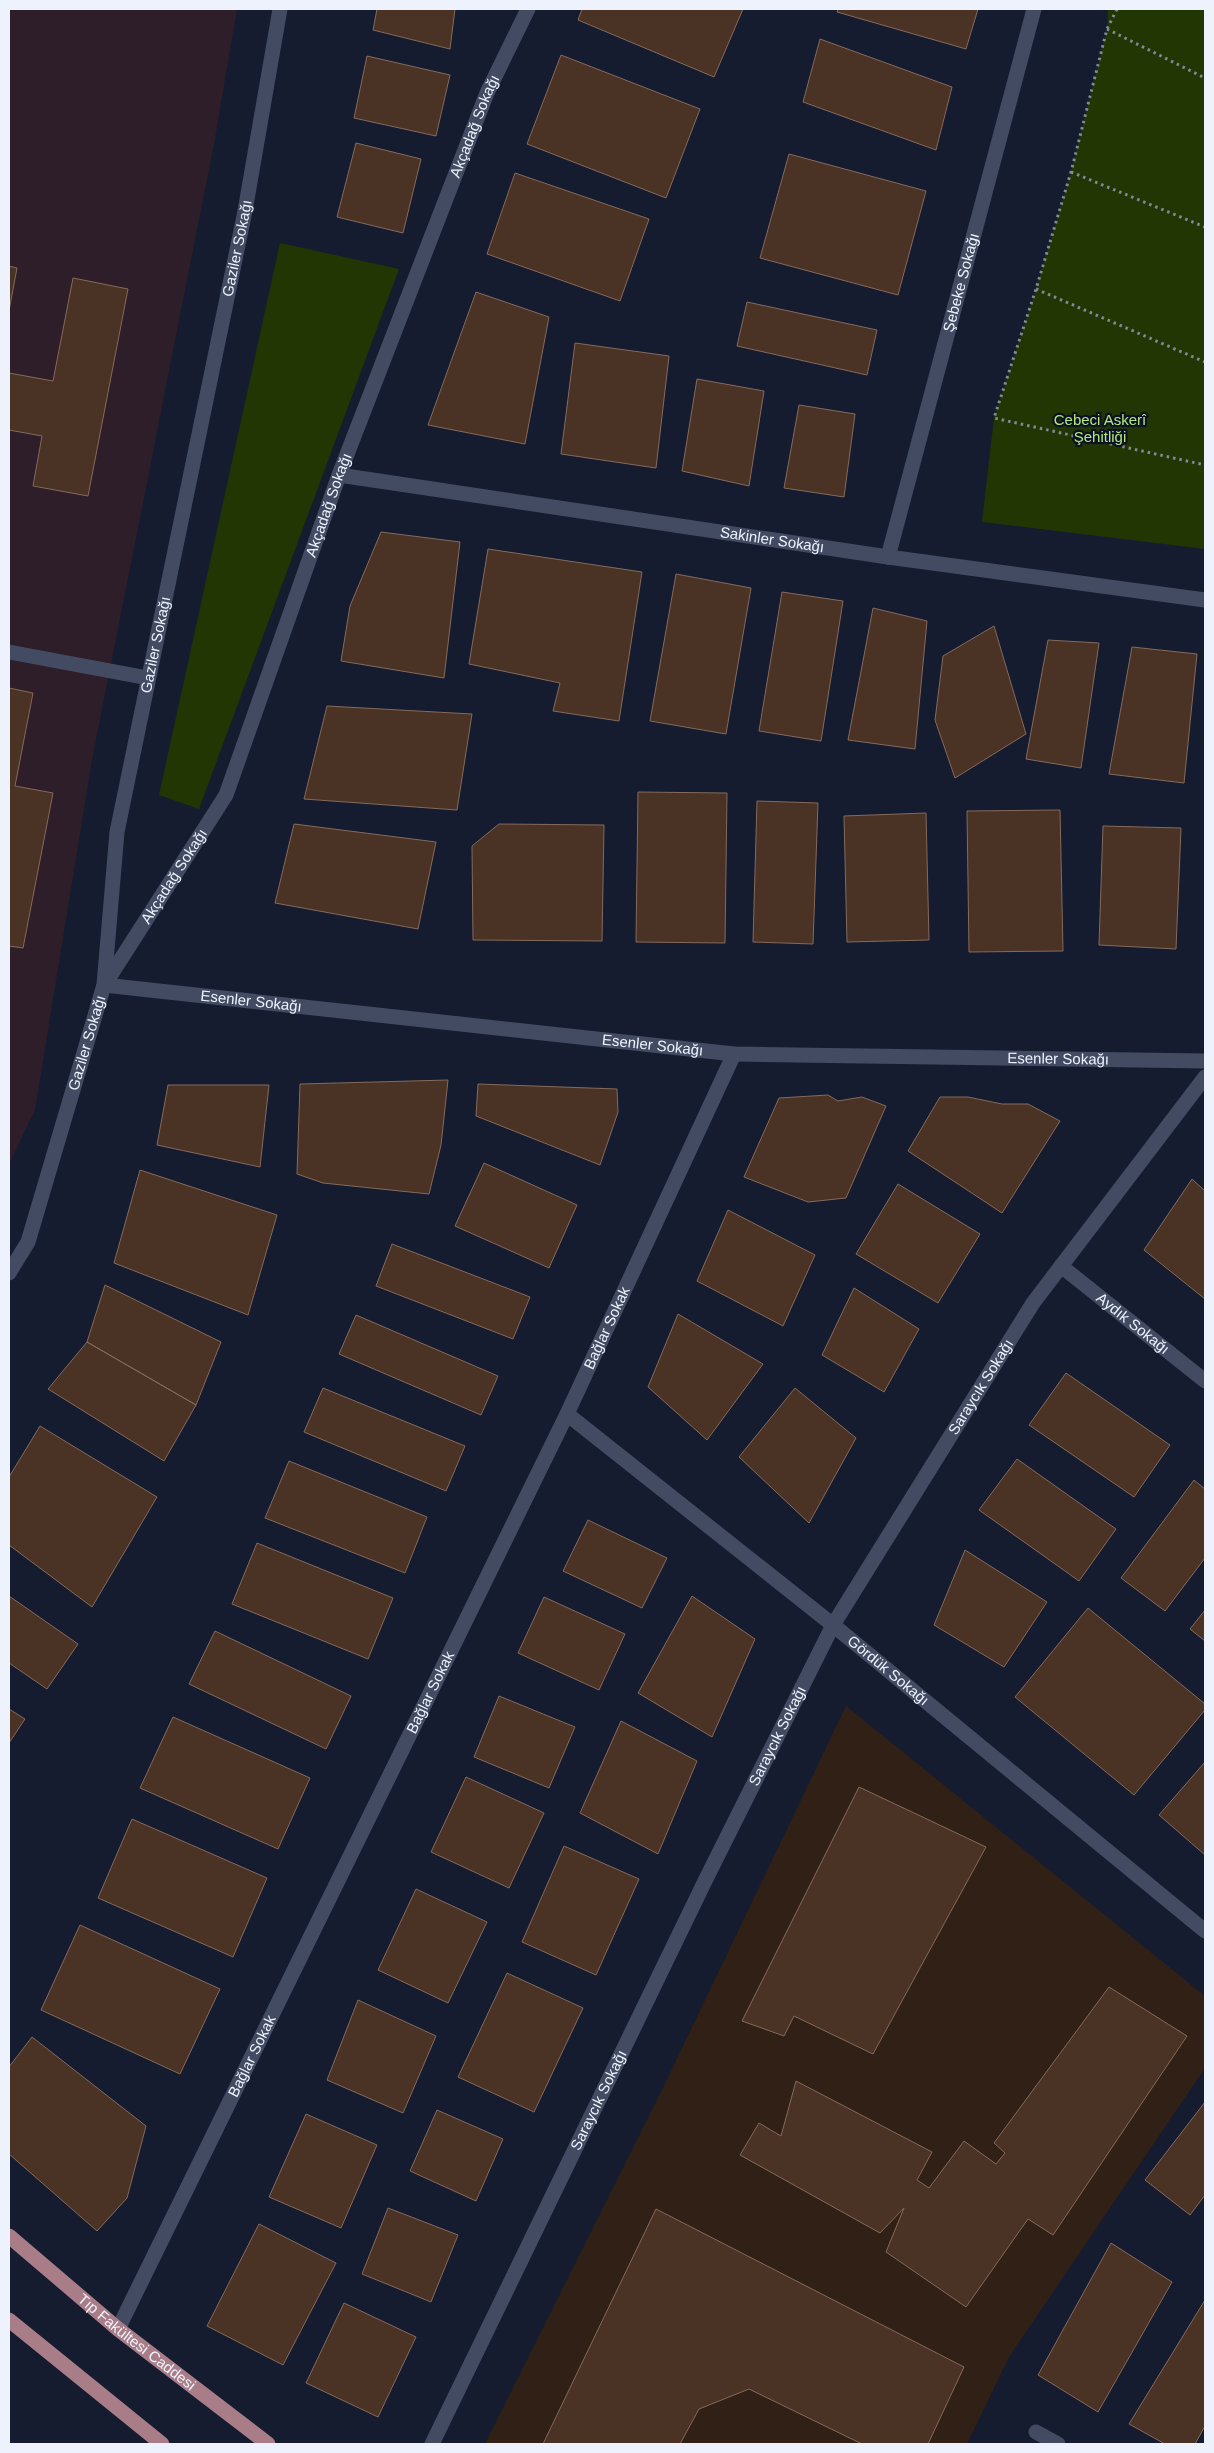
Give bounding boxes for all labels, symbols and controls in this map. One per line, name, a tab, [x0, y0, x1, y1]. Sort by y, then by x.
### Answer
street label: Akçadağ Sokağı	[446, 72, 503, 180]
street label: Gaziler Sokağı	[219, 198, 255, 298]
street label: Şebeke Sokağı	[939, 231, 982, 334]
park label: Cebeci Askerî Şehitliği	[1054, 411, 1147, 445]
street label: Akçadağ Sokağı	[302, 450, 355, 559]
street label: Sakinler Sokağı	[719, 523, 826, 555]
street label: Gaziler Sokağı	[137, 595, 173, 695]
street label: Akçadağ Sokağı	[137, 825, 210, 927]
street label: Esenler Sokağı	[200, 987, 303, 1015]
street label: Gaziler Sokağı	[64, 993, 109, 1092]
street label: Esenler Sokağı	[601, 1031, 704, 1059]
street label: Esenler Sokağı	[1007, 1049, 1109, 1068]
street label: Bağlar Sokak	[580, 1283, 633, 1372]
street label: Aydık Sokağı	[1093, 1289, 1173, 1357]
street label: Saraycık Sokağı	[944, 1336, 1016, 1438]
street label: Gördük Sokağı	[844, 1632, 933, 1708]
street label: Bağlar Sokak	[403, 1648, 457, 1736]
street label: Saraycık Sokağı	[745, 1683, 809, 1788]
street label: Bağlar Sokak	[224, 2012, 279, 2100]
street label: Saraycık Sokağı	[567, 2047, 630, 2153]
street label: Tıp Fakültesi Caddesi	[75, 2290, 199, 2393]

